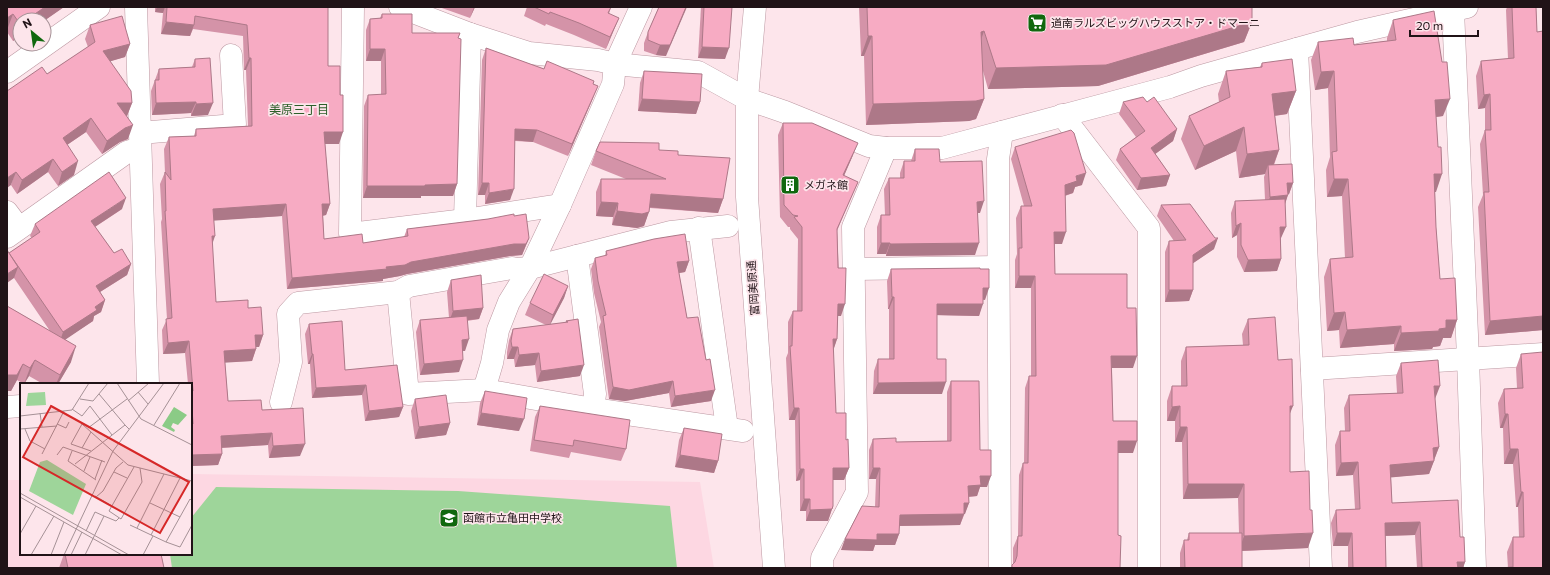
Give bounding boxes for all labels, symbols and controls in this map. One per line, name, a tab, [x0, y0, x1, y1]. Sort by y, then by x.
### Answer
north arrow	[12, 12, 52, 52]
supermarket icon: 道南ラルズビッグハウスストア・ドマーニ	[1026, 12, 1048, 34]
scale bar	[1410, 12, 1478, 38]
text: N	[20, 15, 34, 31]
place label: 道南ラルズビッグハウスストア・ドマーニ	[1051, 16, 1260, 29]
text: 20 m	[1416, 18, 1443, 32]
district label: 美原三丁目	[269, 102, 329, 116]
building icon: メガネ館	[779, 174, 801, 196]
place label: メガネ館	[804, 178, 848, 191]
street label: 富岡美原通	[744, 260, 761, 316]
inset map	[20, 383, 192, 555]
school or university icon: 函館市立亀田中学校	[438, 507, 460, 529]
place label: 函館市立亀田中学校	[463, 511, 562, 524]

